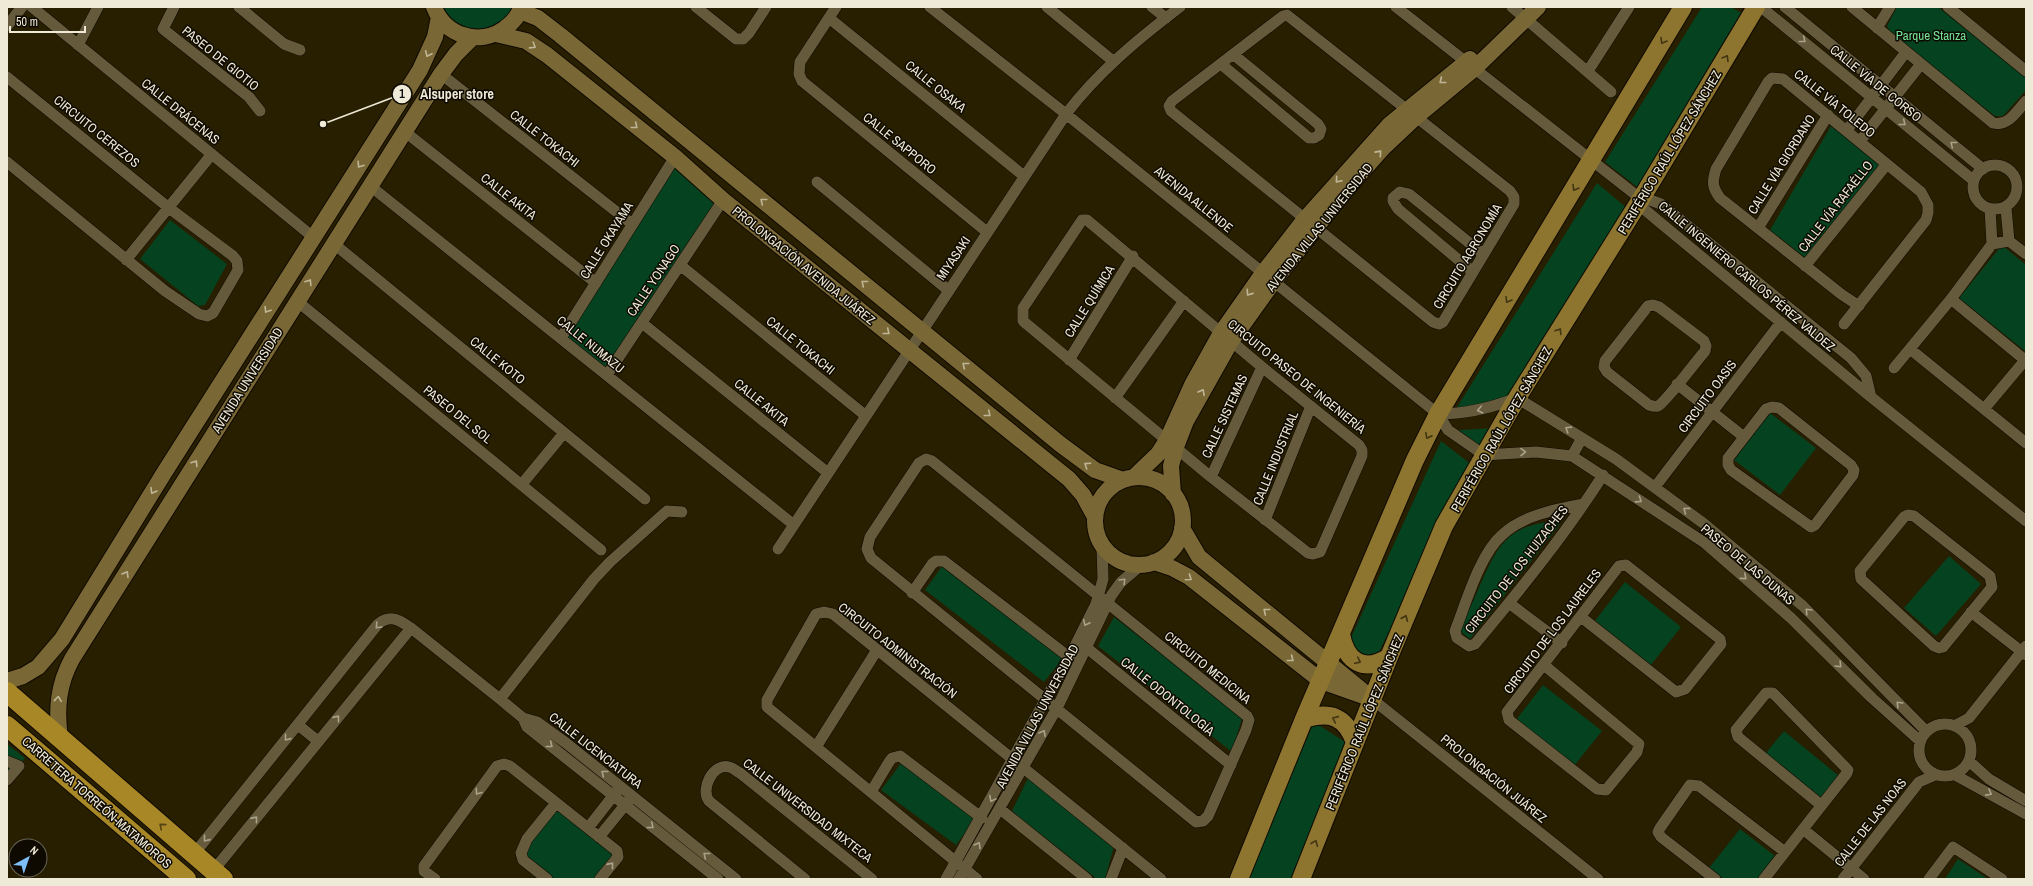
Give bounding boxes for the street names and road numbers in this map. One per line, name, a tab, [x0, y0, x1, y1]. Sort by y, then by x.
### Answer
street label: PASEO DE GIOTIO	[179, 22, 263, 95]
street label: CALLE VÍA DE CORSO	[1826, 41, 1925, 126]
street label: CALLE OSAKA	[902, 57, 970, 117]
street label: CALLE VÍA TOLEDO	[1791, 65, 1879, 141]
street label: PERIFÉRICO RAÚL LÓPEZ SÁNCHEZ	[1614, 67, 1725, 237]
street label: CALLE DRÁCENAS	[138, 75, 223, 148]
street label: CIRCUITO CEREZOS	[50, 91, 143, 171]
street label: CALLE TOKACHI	[506, 106, 583, 171]
street label: CALLE SAPPORO	[860, 109, 940, 178]
street label: CALLE VÍA GIORDANO	[1744, 111, 1819, 217]
street label: CALLE VÍA RAFAÉLLO	[1794, 157, 1876, 255]
street label: AVENIDA VILLAS UNIVERSIDAD	[1262, 159, 1377, 296]
street label: AVENIDA ALLENDE	[1150, 162, 1236, 236]
street label: CALLE AKITA	[477, 169, 541, 224]
street label: CALLE INGENIERO CARLOS PÉREZ VALDEZ	[1655, 197, 1839, 356]
street label: CALLE OKAYAMA	[576, 198, 637, 282]
street label: CIRCUITO AGRONOMÍA	[1429, 200, 1506, 312]
street label: PROLONGACIÓN AVENIDA JUÁREZ	[729, 202, 879, 329]
street label: MIYASAKI	[933, 233, 974, 284]
street label: CALLE YONAGO	[623, 241, 684, 320]
street label: CALLE QUÍMICA	[1060, 261, 1119, 341]
street label: CALLE NUMAZU	[553, 312, 628, 377]
street label: CALLE TOKACHI	[763, 312, 839, 378]
street label: CIRCUITO PASEO DE INGENIERÍA	[1224, 315, 1370, 438]
street label: AVENIDA UNIVERSIDAD	[208, 324, 287, 437]
street label: CALLE KOTO	[466, 333, 529, 388]
street label: PERIFÉRICO RAÚL LÓPEZ SÁNCHEZ	[1447, 343, 1556, 515]
street label: CIRCUITO OASIS	[1674, 356, 1740, 436]
street label: CALLE SISTEMAS	[1198, 372, 1251, 461]
street label: CALLE AKITA	[731, 375, 793, 430]
street label: PASEO DEL SOL	[420, 381, 496, 447]
street label: CALLE INDUSTRIAL	[1249, 409, 1302, 508]
street label: CIRCUITO DE LOS HUIZACHES	[1461, 502, 1572, 637]
street label: PASEO DE LAS DUNAS	[1697, 520, 1798, 609]
street label: CIRCUITO DE LOS LAURELES	[1500, 565, 1605, 697]
street label: CIRCUITO ADMINISTRACIÓN	[835, 599, 960, 702]
street label: CIRCUITO MEDICINA	[1161, 627, 1255, 708]
street label: PERIFÉRICO RAÚL LÓPEZ SÁNCHEZ	[1321, 631, 1408, 813]
street label: AVENIDA VILLAS UNIVERSIDAD	[992, 641, 1083, 792]
street label: CALLE ODONTOLOGÍA	[1117, 653, 1219, 740]
street label: CALLE LICENCIATURA	[545, 709, 647, 793]
street label: PROLONGACIÓN JUÁREZ	[1437, 730, 1551, 827]
street label: CARRETERA TORREÓN-MATAMOROS	[19, 733, 175, 871]
street label: CALLE UNIVERSIDAD MIXTECA	[739, 754, 877, 867]
street label: CALLE DE LAS NOAS	[1830, 775, 1910, 870]

